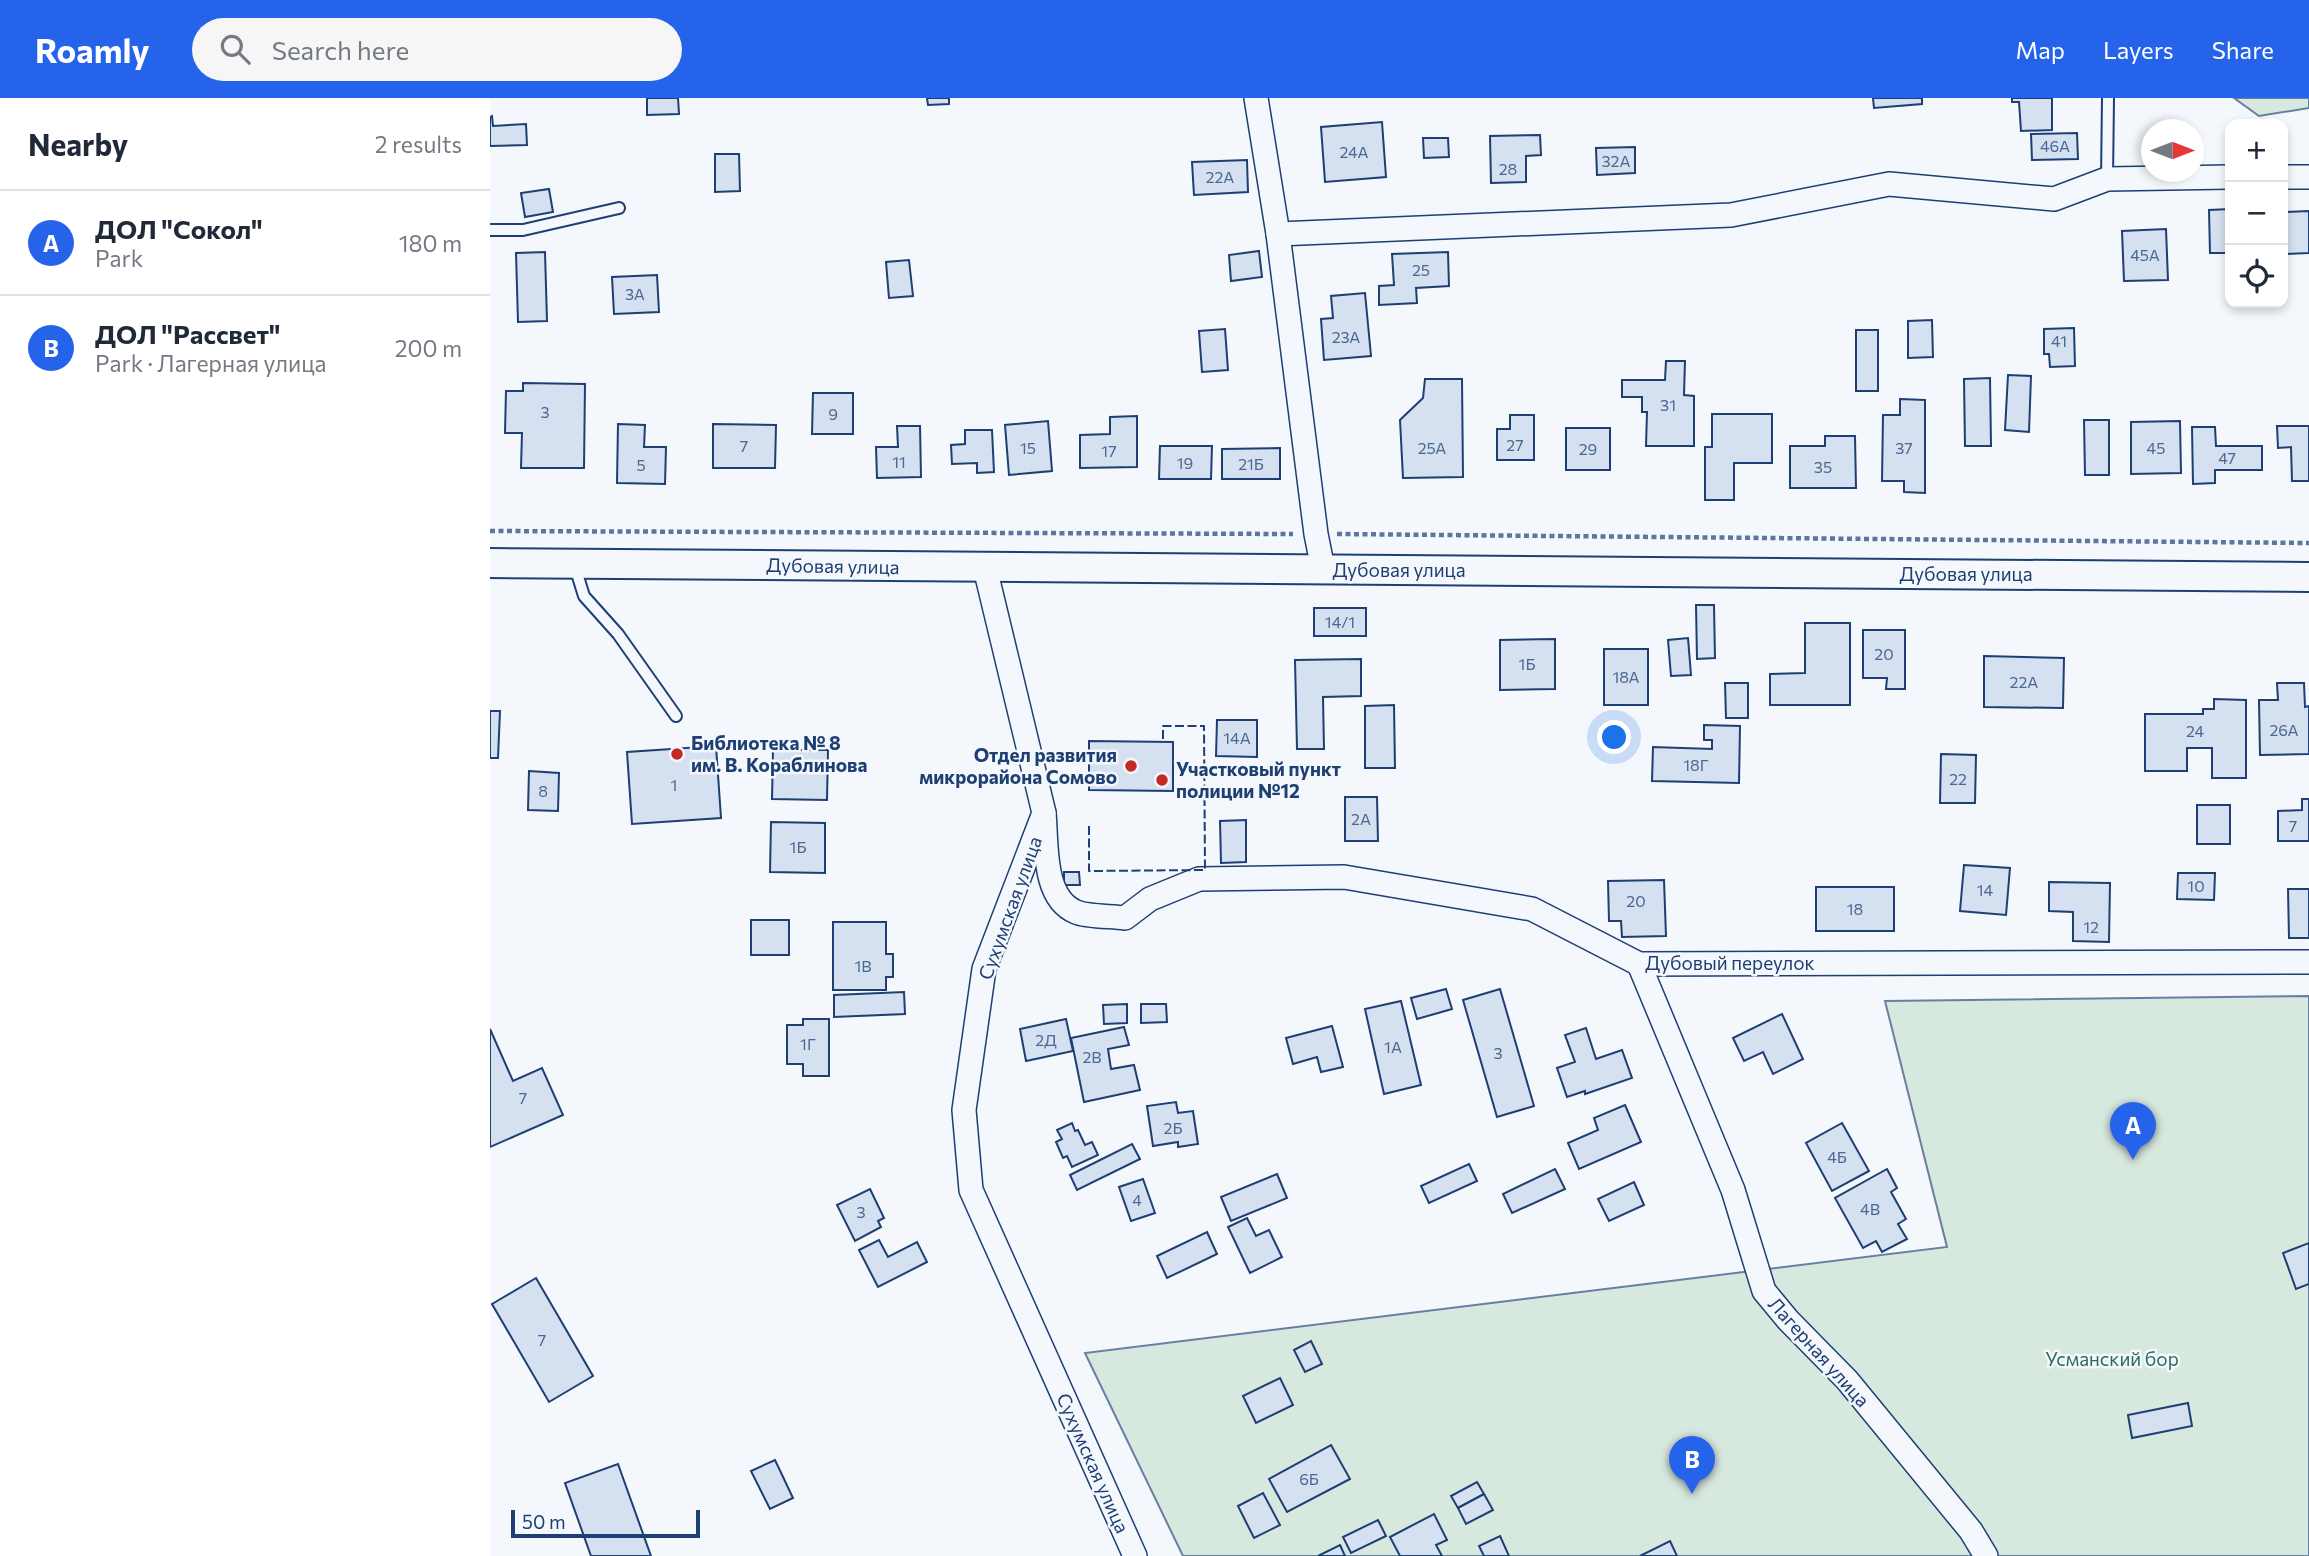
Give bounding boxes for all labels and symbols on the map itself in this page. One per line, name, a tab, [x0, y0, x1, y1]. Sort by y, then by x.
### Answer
north arrow	[2141, 119, 2204, 182]
house number: 46А	[2040, 136, 2070, 155]
house number: 24А	[1339, 142, 1369, 161]
house number: 32А	[1602, 151, 1631, 170]
house number: 28	[1499, 159, 1517, 178]
house number: 22А	[1206, 167, 1234, 186]
house number: 45А	[2130, 245, 2160, 264]
house number: 25	[1412, 260, 1430, 279]
house number: 3А	[625, 284, 645, 303]
house number: 23А	[1332, 327, 1360, 346]
house number: 41	[2051, 331, 2067, 350]
house number: 31	[1660, 395, 1676, 414]
house number: 3	[540, 402, 550, 421]
house number: 9	[828, 404, 838, 423]
house number: 27	[1506, 435, 1524, 454]
house number: 7	[740, 436, 748, 455]
house number: 15	[1020, 438, 1036, 457]
house number: 25А	[1418, 438, 1446, 457]
house number: 37	[1895, 438, 1913, 457]
house number: 45	[2147, 438, 2165, 457]
house number: 29	[1579, 439, 1597, 458]
house number: 17	[1101, 441, 1117, 460]
house number: 47	[2218, 448, 2236, 467]
house number: 11	[892, 452, 906, 471]
house number: 19	[1177, 453, 1193, 472]
house number: 21Б	[1238, 454, 1264, 473]
house number: 5	[636, 455, 646, 474]
house number: 35	[1814, 457, 1832, 476]
street label: Дубовая улица	[766, 553, 900, 578]
street label: Дубовая улица	[1332, 558, 1466, 581]
street label: Дубовая улица	[1899, 562, 2033, 585]
house number: 14/1	[1325, 612, 1355, 631]
house number: 20	[1874, 644, 1894, 663]
house number: 1Б	[1519, 654, 1535, 673]
house number: 18А	[1612, 667, 1640, 686]
house number: 22А	[2010, 672, 2038, 691]
your location	[1597, 720, 1631, 754]
house number: 26А	[2269, 720, 2299, 739]
house number: 24	[2186, 721, 2204, 740]
house number: 14А	[1223, 728, 1251, 747]
place label: Библиотека № 8 им. В. Кораблинова	[691, 731, 867, 776]
place label: Отдел развития микрорайона Сомово	[919, 743, 1117, 788]
marker: Библиотека № 8 им. В. Кораблинова	[669, 746, 685, 762]
house number: 18Г	[1683, 755, 1709, 774]
place label: Участковый пункт полиции №12	[1176, 757, 1341, 802]
marker: Отдел развития микрорайона Сомово	[1123, 758, 1139, 774]
house number: 22	[1949, 769, 1967, 788]
marker: Участковый пункт полиции №12	[1154, 772, 1170, 788]
house number: 1	[671, 775, 677, 794]
house number: 8	[538, 781, 548, 800]
house number: 2А	[1351, 809, 1371, 828]
house number: 7	[2289, 816, 2297, 835]
street label: Сухумская улица	[973, 833, 1046, 983]
house number: 1Б	[790, 837, 806, 856]
house number: 10	[2187, 876, 2205, 895]
house number: 14	[1977, 880, 1994, 899]
house number: 20	[1626, 891, 1646, 910]
house number: 18	[1847, 899, 1863, 918]
house number: 12	[2083, 917, 2099, 936]
street label: Дубовый переулок	[1645, 951, 1815, 974]
house number: 1В	[854, 956, 872, 975]
house number: 2Д	[1035, 1030, 1057, 1049]
house number: 1Г	[800, 1034, 816, 1053]
house number: 1А	[1384, 1037, 1402, 1056]
house number: 3	[1493, 1043, 1503, 1062]
house number: 2В	[1082, 1047, 1102, 1066]
house number: 7	[519, 1088, 527, 1107]
pin: A	[2110, 1102, 2156, 1160]
house number: 2Б	[1164, 1118, 1182, 1137]
house number: 4Б	[1827, 1147, 1847, 1166]
house number: 4	[1132, 1190, 1142, 1209]
house number: 4В	[1860, 1199, 1880, 1218]
house number: 3	[856, 1202, 866, 1221]
street label: Лагерная улица	[1764, 1292, 1875, 1411]
house number: 7	[538, 1330, 546, 1349]
park label: Усманский бор	[2045, 1347, 2179, 1370]
street label: Сухумская улица	[1052, 1389, 1135, 1536]
pin: B	[1669, 1436, 1715, 1494]
house number: 6Б	[1299, 1469, 1319, 1488]
scale bar	[511, 1507, 700, 1539]

